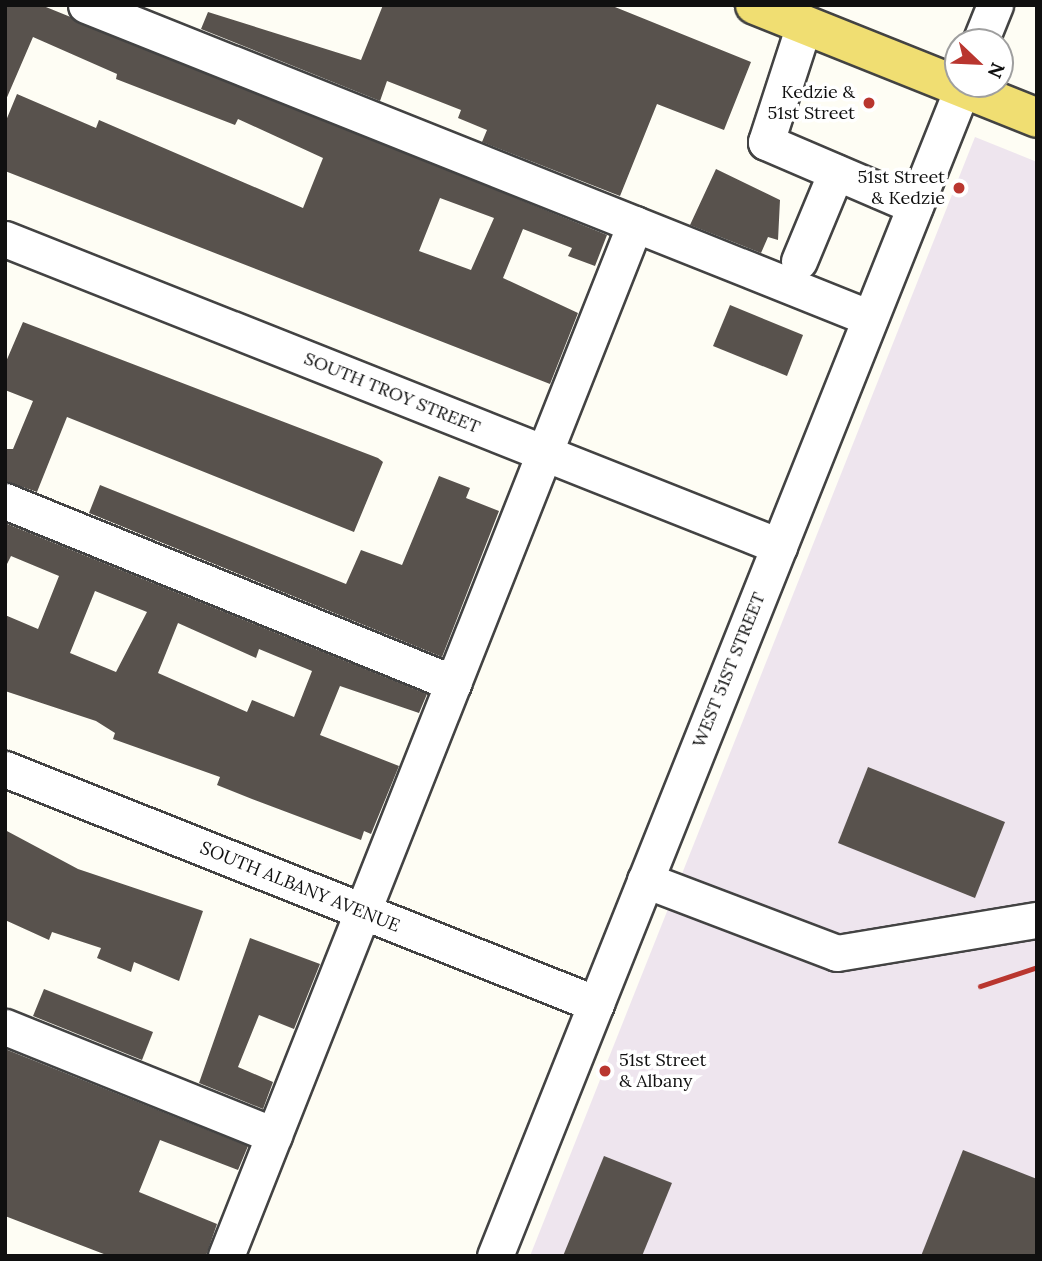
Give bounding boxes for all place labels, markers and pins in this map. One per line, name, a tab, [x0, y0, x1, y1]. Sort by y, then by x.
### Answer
place label: Kedzie & 51st Street	[768, 82, 855, 124]
marker: Kedzie & 51st Street	[861, 95, 877, 111]
place label: 51st Street & Kedzie	[858, 167, 945, 210]
marker: 51st Street & Kedzie	[951, 180, 967, 196]
place label: 51st Street & Albany	[619, 1050, 706, 1092]
marker: 51st Street & Albany	[597, 1063, 613, 1079]

